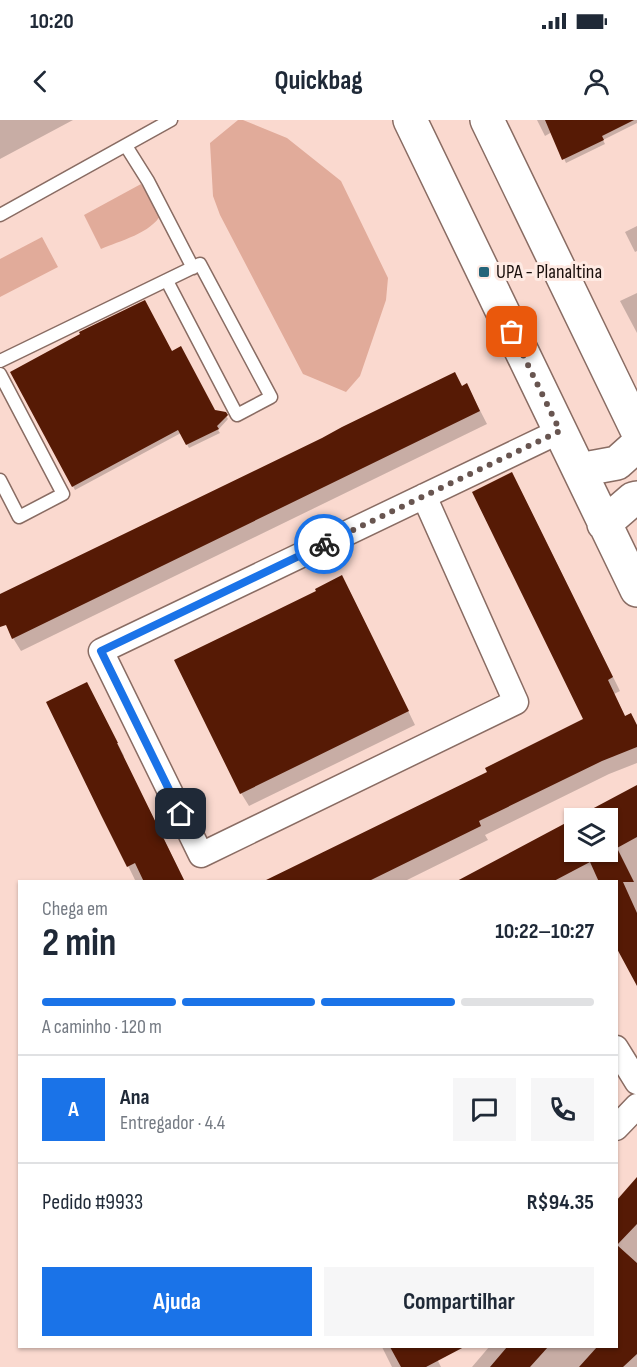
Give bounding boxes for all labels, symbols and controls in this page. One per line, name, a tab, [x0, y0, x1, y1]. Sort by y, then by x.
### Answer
text: 10:20	[30, 8, 74, 35]
icon: back	[24, 65, 57, 98]
text: Quickbag	[274, 65, 363, 97]
icon: person	[580, 65, 613, 98]
place label: UPA - Planaltina	[496, 260, 602, 284]
marker: UPA - Planaltina	[477, 265, 491, 279]
pin	[486, 306, 537, 357]
icon: bag	[495, 315, 528, 348]
courier	[294, 514, 354, 574]
icon: bike	[308, 528, 341, 561]
pin	[155, 788, 206, 839]
icon: home	[164, 797, 197, 830]
map controls	[564, 808, 618, 862]
button: layers	[564, 808, 618, 862]
text: Chega em	[42, 897, 108, 921]
text: 10:22–10:27	[495, 918, 594, 945]
text: 2 min	[42, 920, 116, 967]
text: A caminho · 120 m	[42, 1015, 162, 1039]
button: chat	[453, 1078, 516, 1141]
button: phone	[531, 1078, 594, 1141]
text: Ana	[120, 1084, 150, 1111]
text: A	[68, 1096, 79, 1123]
text: Entregador · 4.4	[120, 1111, 225, 1135]
text: Pedido #9933	[42, 1189, 143, 1216]
text: R$94.35	[527, 1189, 594, 1216]
button: Ajuda	[42, 1267, 312, 1336]
button: Compartilhar	[324, 1267, 594, 1336]

